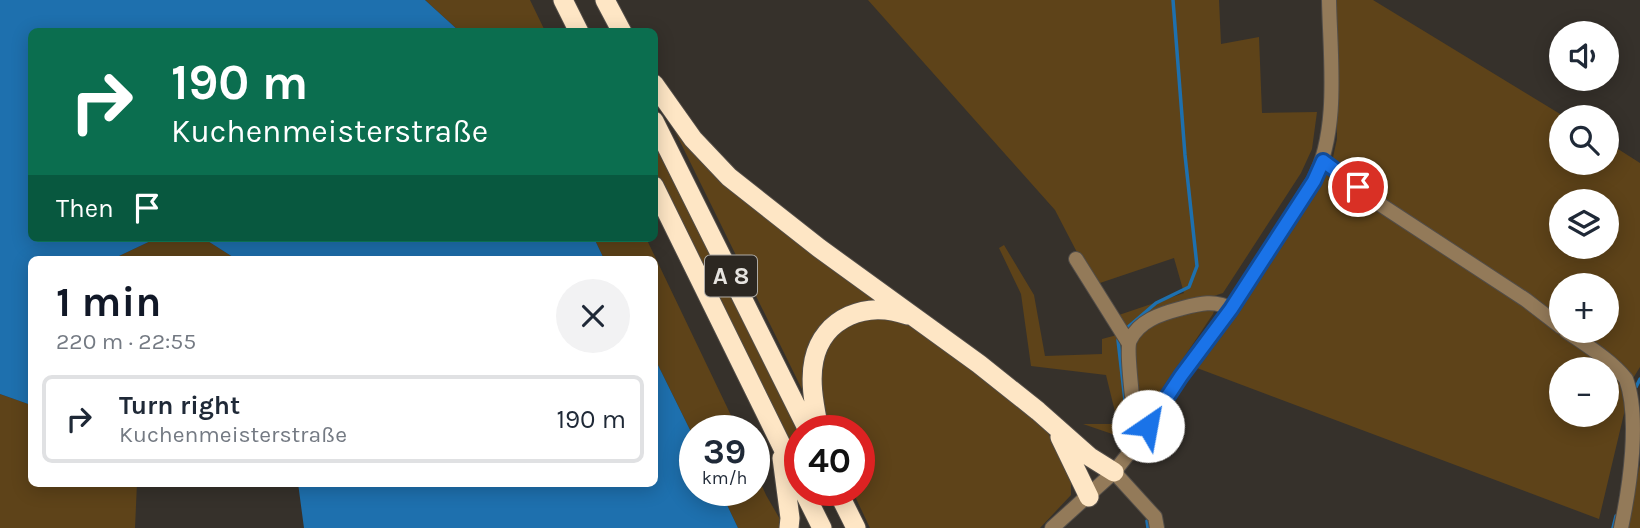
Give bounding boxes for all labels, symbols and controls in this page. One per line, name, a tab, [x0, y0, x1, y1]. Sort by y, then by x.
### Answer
map controls	[1549, 21, 1619, 427]
button: sound	[1549, 21, 1619, 91]
text: 190 m	[171, 54, 308, 111]
icon: right	[56, 56, 147, 147]
button: search	[1549, 105, 1619, 175]
text: Kuchenmeisterstraße	[171, 113, 488, 150]
pin	[1328, 157, 1388, 217]
icon: arrive	[1339, 168, 1377, 206]
icon: arrive	[128, 189, 166, 227]
button: layers	[1549, 189, 1619, 259]
text: Then	[56, 193, 114, 224]
road number: A 8	[705, 256, 757, 296]
button: +	[1549, 273, 1619, 343]
text: 1 min	[56, 277, 161, 327]
button: close	[556, 279, 630, 353]
text: 220 m · 22:55	[56, 328, 196, 355]
button: −	[1549, 357, 1619, 427]
position arrow	[1111, 389, 1185, 463]
text: Turn right	[119, 390, 240, 421]
icon: right	[60, 400, 98, 438]
text: 190 m	[556, 404, 626, 435]
speed limit sign: 40	[784, 415, 875, 506]
text: Kuchenmeisterstraße	[119, 421, 347, 448]
text: 39	[703, 431, 746, 472]
text: km/h	[702, 467, 747, 489]

